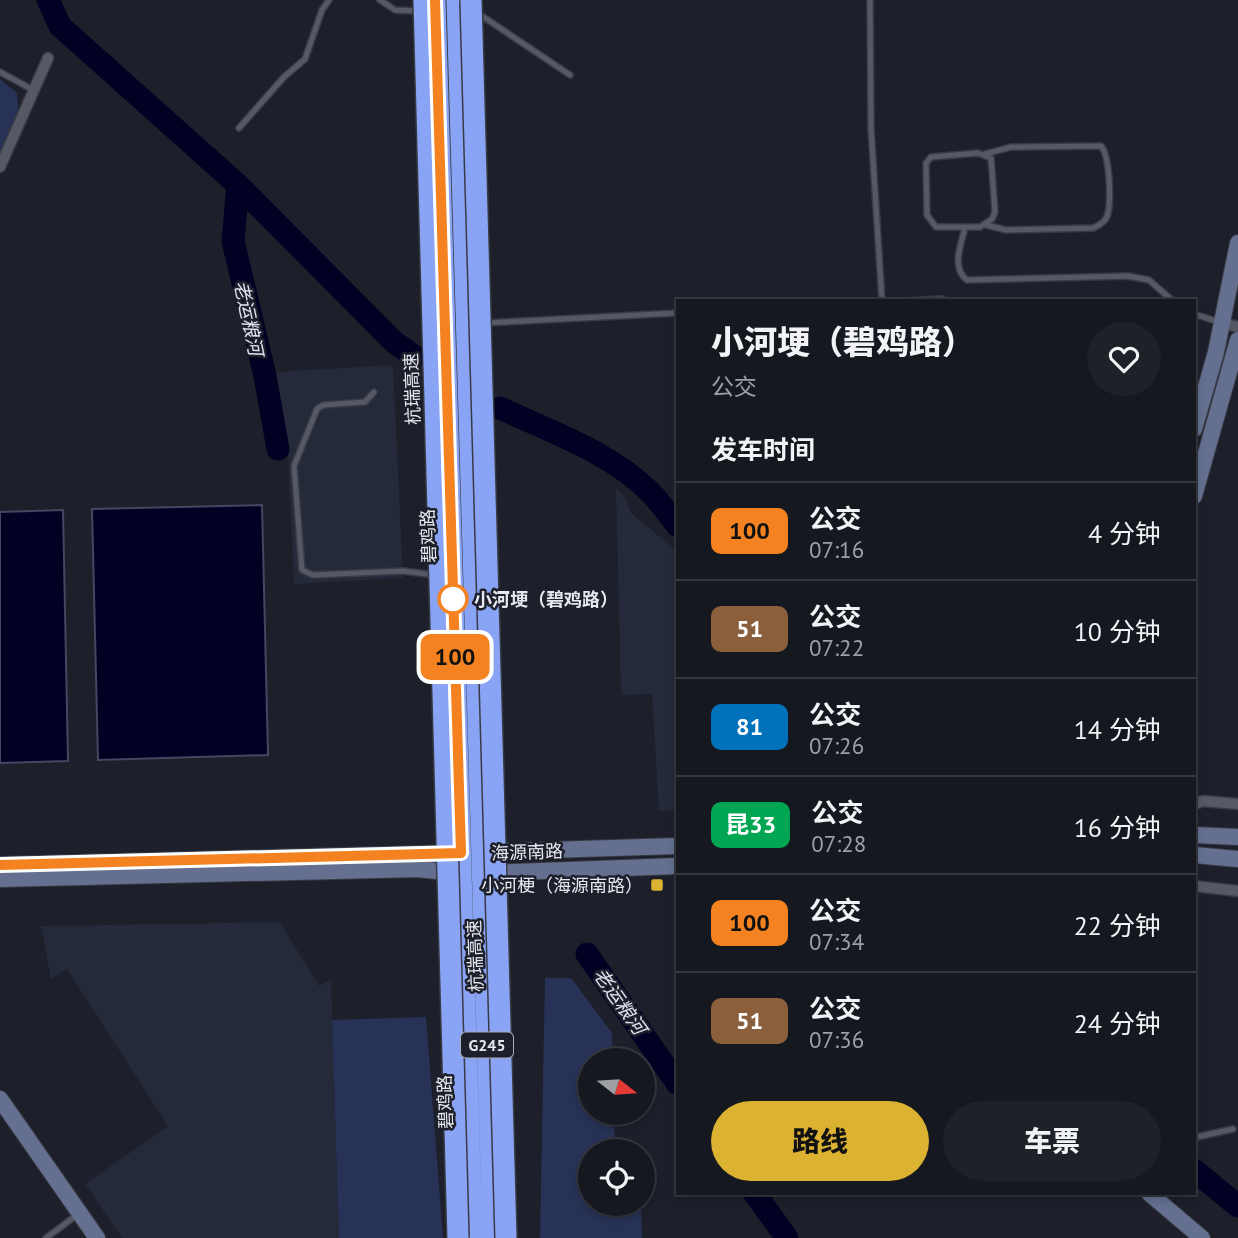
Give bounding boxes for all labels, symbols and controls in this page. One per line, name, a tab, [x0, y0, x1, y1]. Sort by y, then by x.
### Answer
water label: 老运粮河	[229, 278, 269, 362]
text: 小河埂（碧鸡路）	[711, 320, 975, 363]
button: heart	[1087, 322, 1161, 396]
street label: 杭瑞高速	[399, 353, 425, 425]
text: 公交	[711, 372, 757, 401]
text: 发车时间	[711, 433, 815, 466]
text: 公交	[809, 502, 861, 535]
street label: 碧鸡路	[416, 509, 440, 563]
text: 100	[729, 515, 770, 546]
text: 4 分钟	[1088, 517, 1161, 550]
text: 07:16	[809, 535, 864, 564]
marker: 小河埂（碧鸡路）	[438, 584, 468, 614]
place label: 小河埂（碧鸡路）	[474, 588, 618, 611]
text: 公交	[809, 600, 861, 633]
text: 51	[736, 613, 763, 644]
text: 10 分钟	[1074, 615, 1161, 648]
text: 07:22	[809, 633, 864, 662]
line badge: 100	[415, 634, 495, 680]
text: 100	[435, 641, 475, 672]
text: 公交	[809, 698, 861, 731]
text: 81	[736, 711, 763, 742]
text: 14 分钟	[1074, 713, 1161, 746]
text: 07:26	[809, 731, 864, 760]
text: 公交	[811, 796, 863, 829]
text: 昆33	[725, 809, 776, 840]
text: 16 分钟	[1074, 811, 1161, 844]
text: 07:28	[811, 829, 866, 858]
street label: 海源南路	[491, 839, 563, 865]
place label: 小河梗（海源南路）	[481, 874, 643, 897]
marker: 小河梗（海源南路）	[649, 877, 665, 893]
text: 公交	[809, 894, 861, 927]
text: 100	[729, 907, 770, 938]
text: 22 分钟	[1074, 909, 1161, 942]
street label: 杭瑞高速	[462, 920, 488, 992]
text: 07:34	[809, 927, 864, 956]
water label: 老运粮河	[588, 963, 654, 1042]
text: 公交	[809, 992, 861, 1025]
text: 51	[736, 1005, 763, 1036]
text: 24 分钟	[1074, 1007, 1161, 1040]
text: 07:36	[809, 1025, 864, 1054]
road number: G245	[461, 1032, 513, 1058]
north arrow	[578, 1048, 654, 1125]
map controls	[578, 1048, 655, 1216]
street label: 碧鸡路	[433, 1075, 457, 1129]
button: 路线	[711, 1101, 929, 1181]
button: 车票	[943, 1101, 1161, 1181]
button: locate	[578, 1139, 655, 1216]

